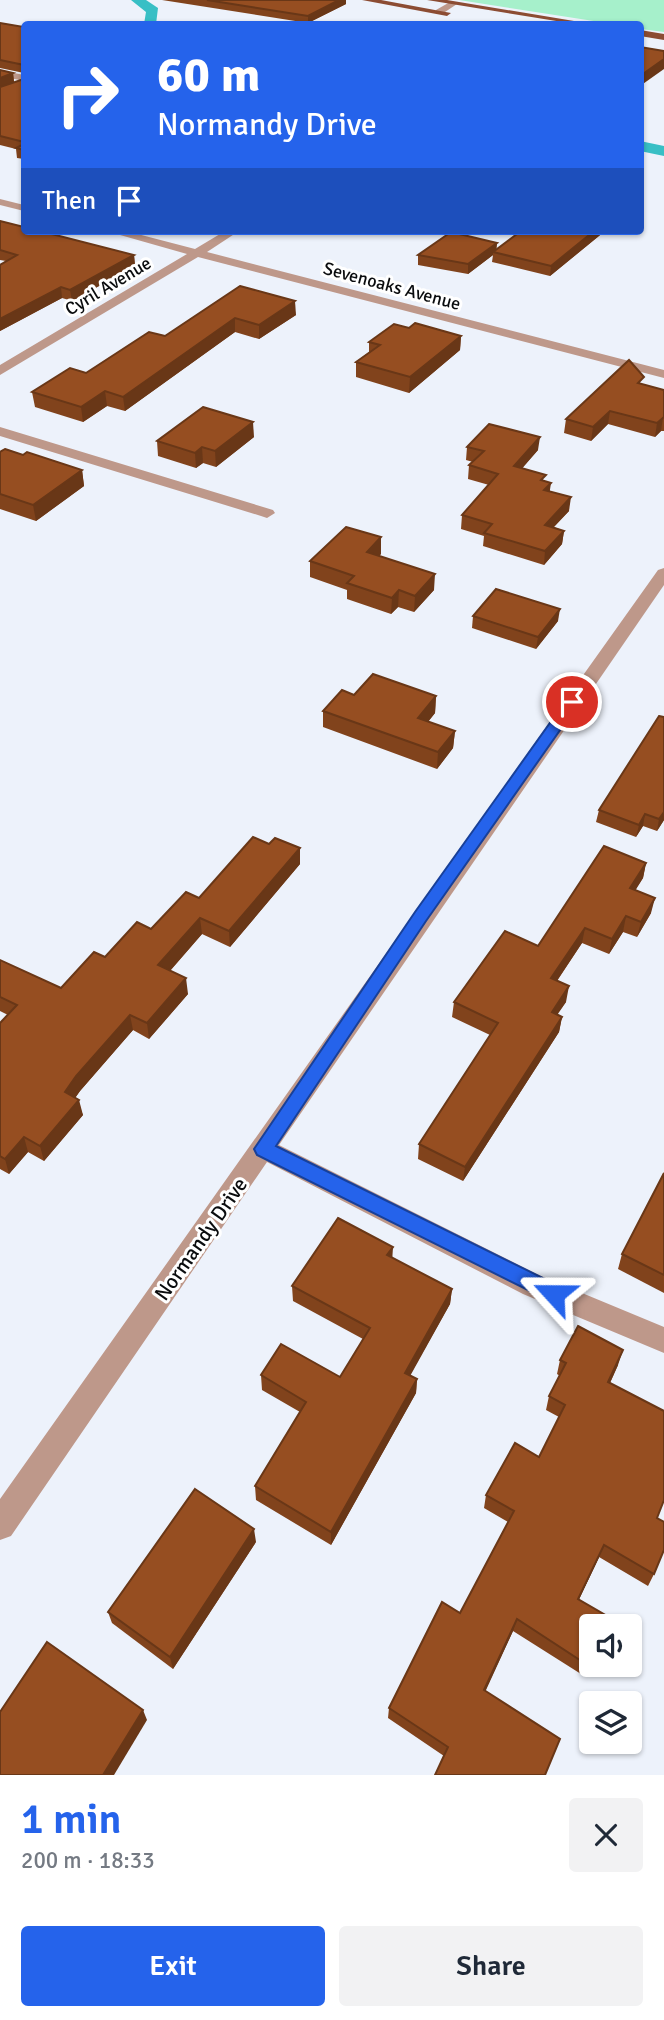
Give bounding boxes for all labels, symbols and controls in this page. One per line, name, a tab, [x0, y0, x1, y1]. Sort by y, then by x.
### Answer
text: 60 m	[157, 45, 260, 105]
icon: right	[42, 49, 133, 140]
text: Normandy Drive	[157, 105, 377, 144]
icon: arrive	[110, 182, 148, 220]
text: Then	[42, 185, 96, 217]
street label: Cyril Avenue	[61, 252, 155, 320]
street label: Sevenoaks Avenue	[321, 257, 463, 315]
pin	[542, 672, 602, 732]
icon: arrive	[553, 683, 591, 721]
street label: Normandy Drive	[149, 1172, 253, 1306]
position arrow	[517, 1257, 591, 1331]
map controls	[579, 1614, 642, 1754]
button: sound	[579, 1614, 642, 1677]
button: layers	[579, 1691, 642, 1754]
text: 1 min	[21, 1794, 122, 1845]
button: close	[569, 1798, 643, 1872]
text: 200 m · 18:33	[21, 1846, 155, 1875]
button: Exit	[21, 1926, 325, 2006]
button: Share	[339, 1926, 643, 2006]

